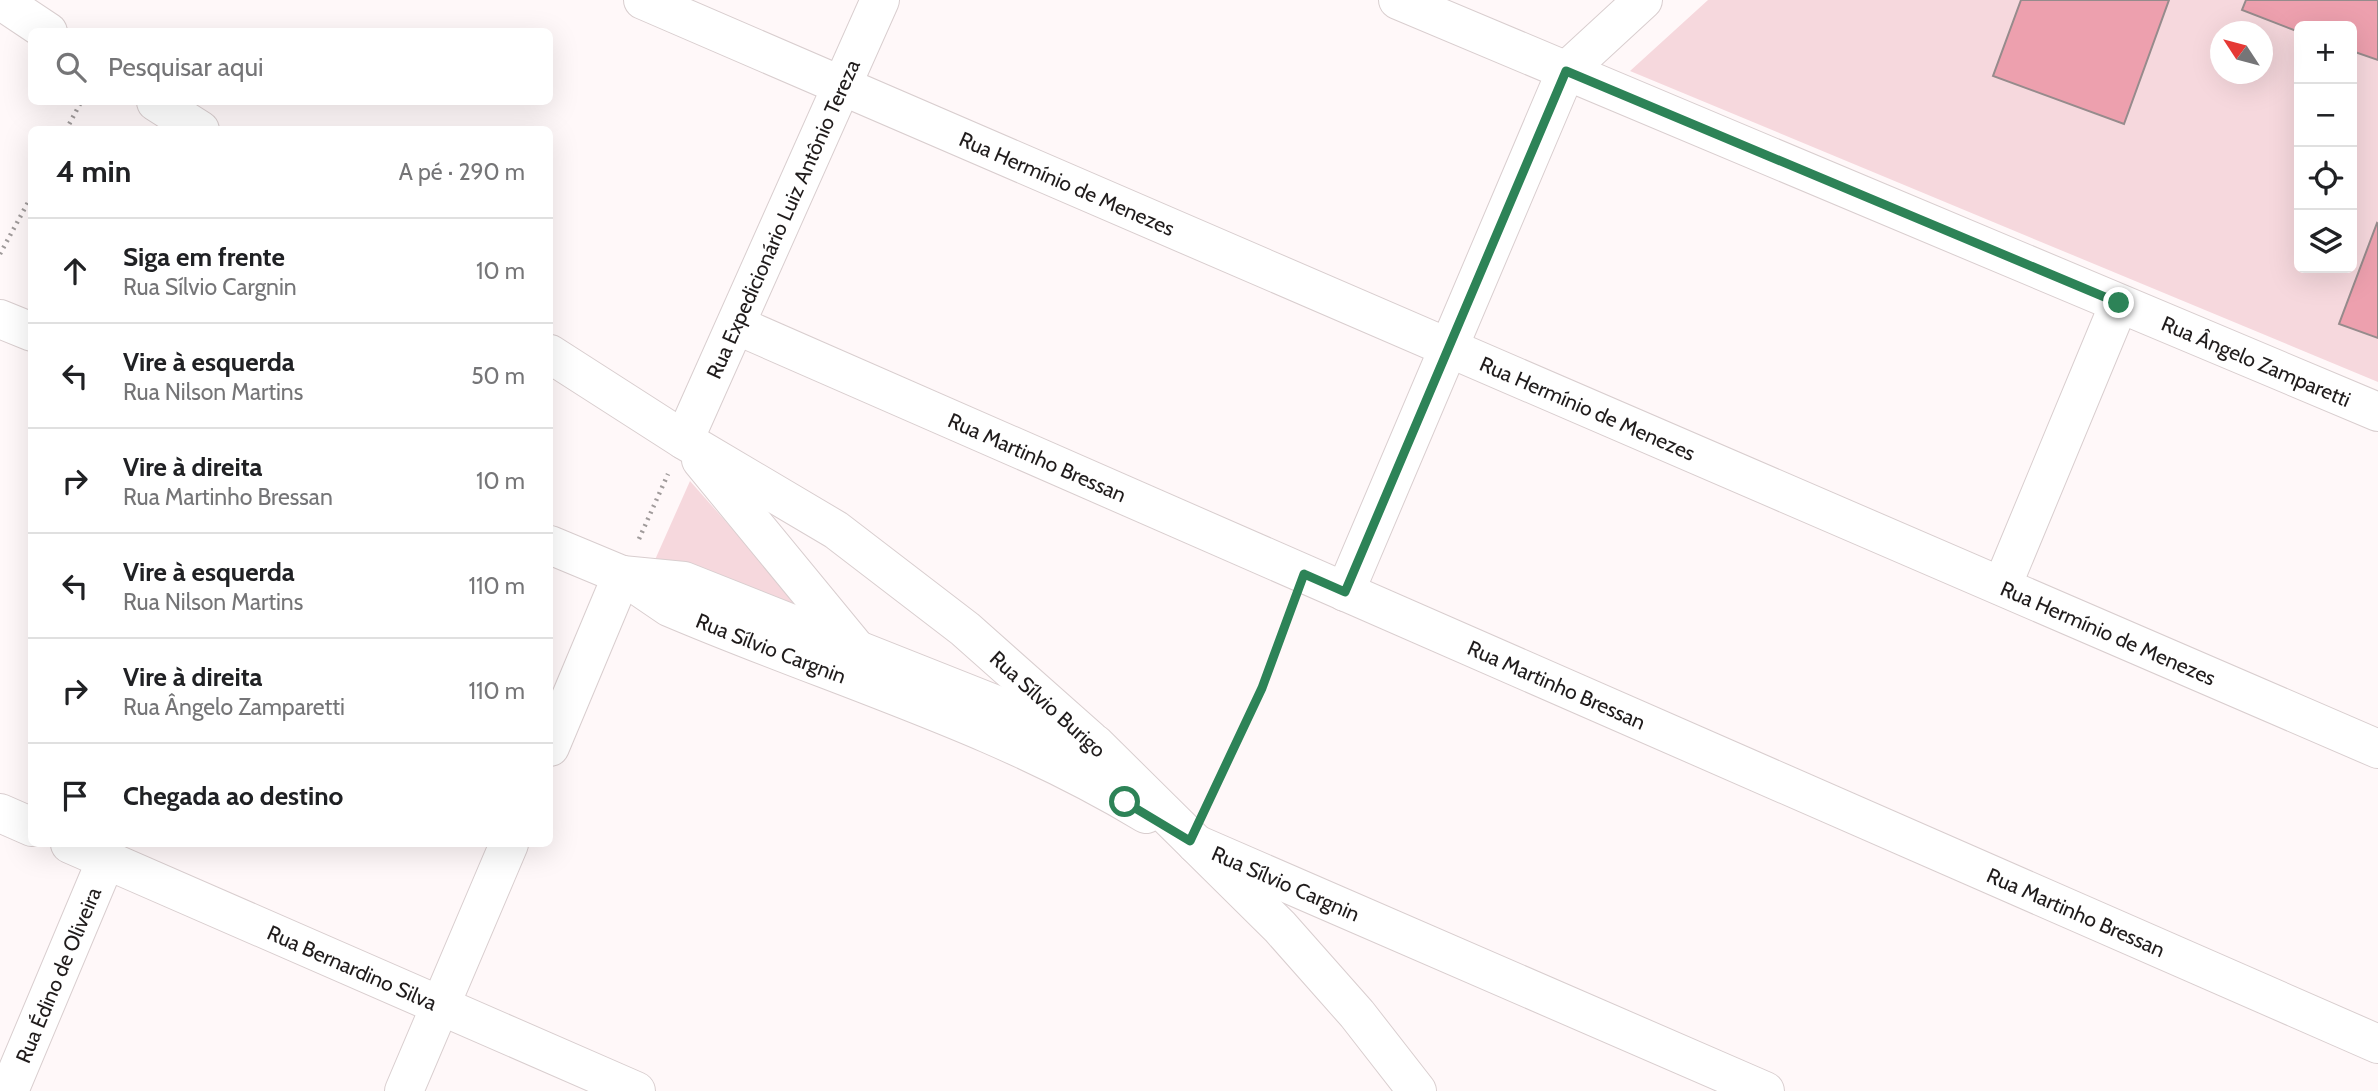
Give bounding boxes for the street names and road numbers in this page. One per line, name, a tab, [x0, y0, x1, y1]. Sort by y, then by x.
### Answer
street label: Rua Expedicionário Luiz Antônio Tereza	[701, 55, 864, 382]
street label: Rua Hermínio de Menezes	[956, 126, 1179, 241]
street label: Rua Ângelo Zamparetti	[2158, 310, 2355, 412]
street label: Rua Hermínio de Menezes	[1476, 350, 1699, 465]
street label: Rua Martinho Bressan	[945, 407, 1130, 507]
street label: Rua Hermínio de Menezes	[1997, 575, 2220, 690]
street label: Rua Sílvio Cargnin	[693, 607, 850, 688]
street label: Rua Martinho Bressan	[1464, 634, 1650, 734]
street label: Rua Sílvio Burigo	[985, 645, 1111, 763]
street label: Rua Sílvio Cargnin	[1208, 840, 1364, 926]
street label: Rua Martinho Bressan	[1983, 862, 2169, 962]
street label: Rua Édino de Oliveira	[10, 883, 106, 1066]
street label: Rua Bernardino Silva	[264, 919, 441, 1015]

